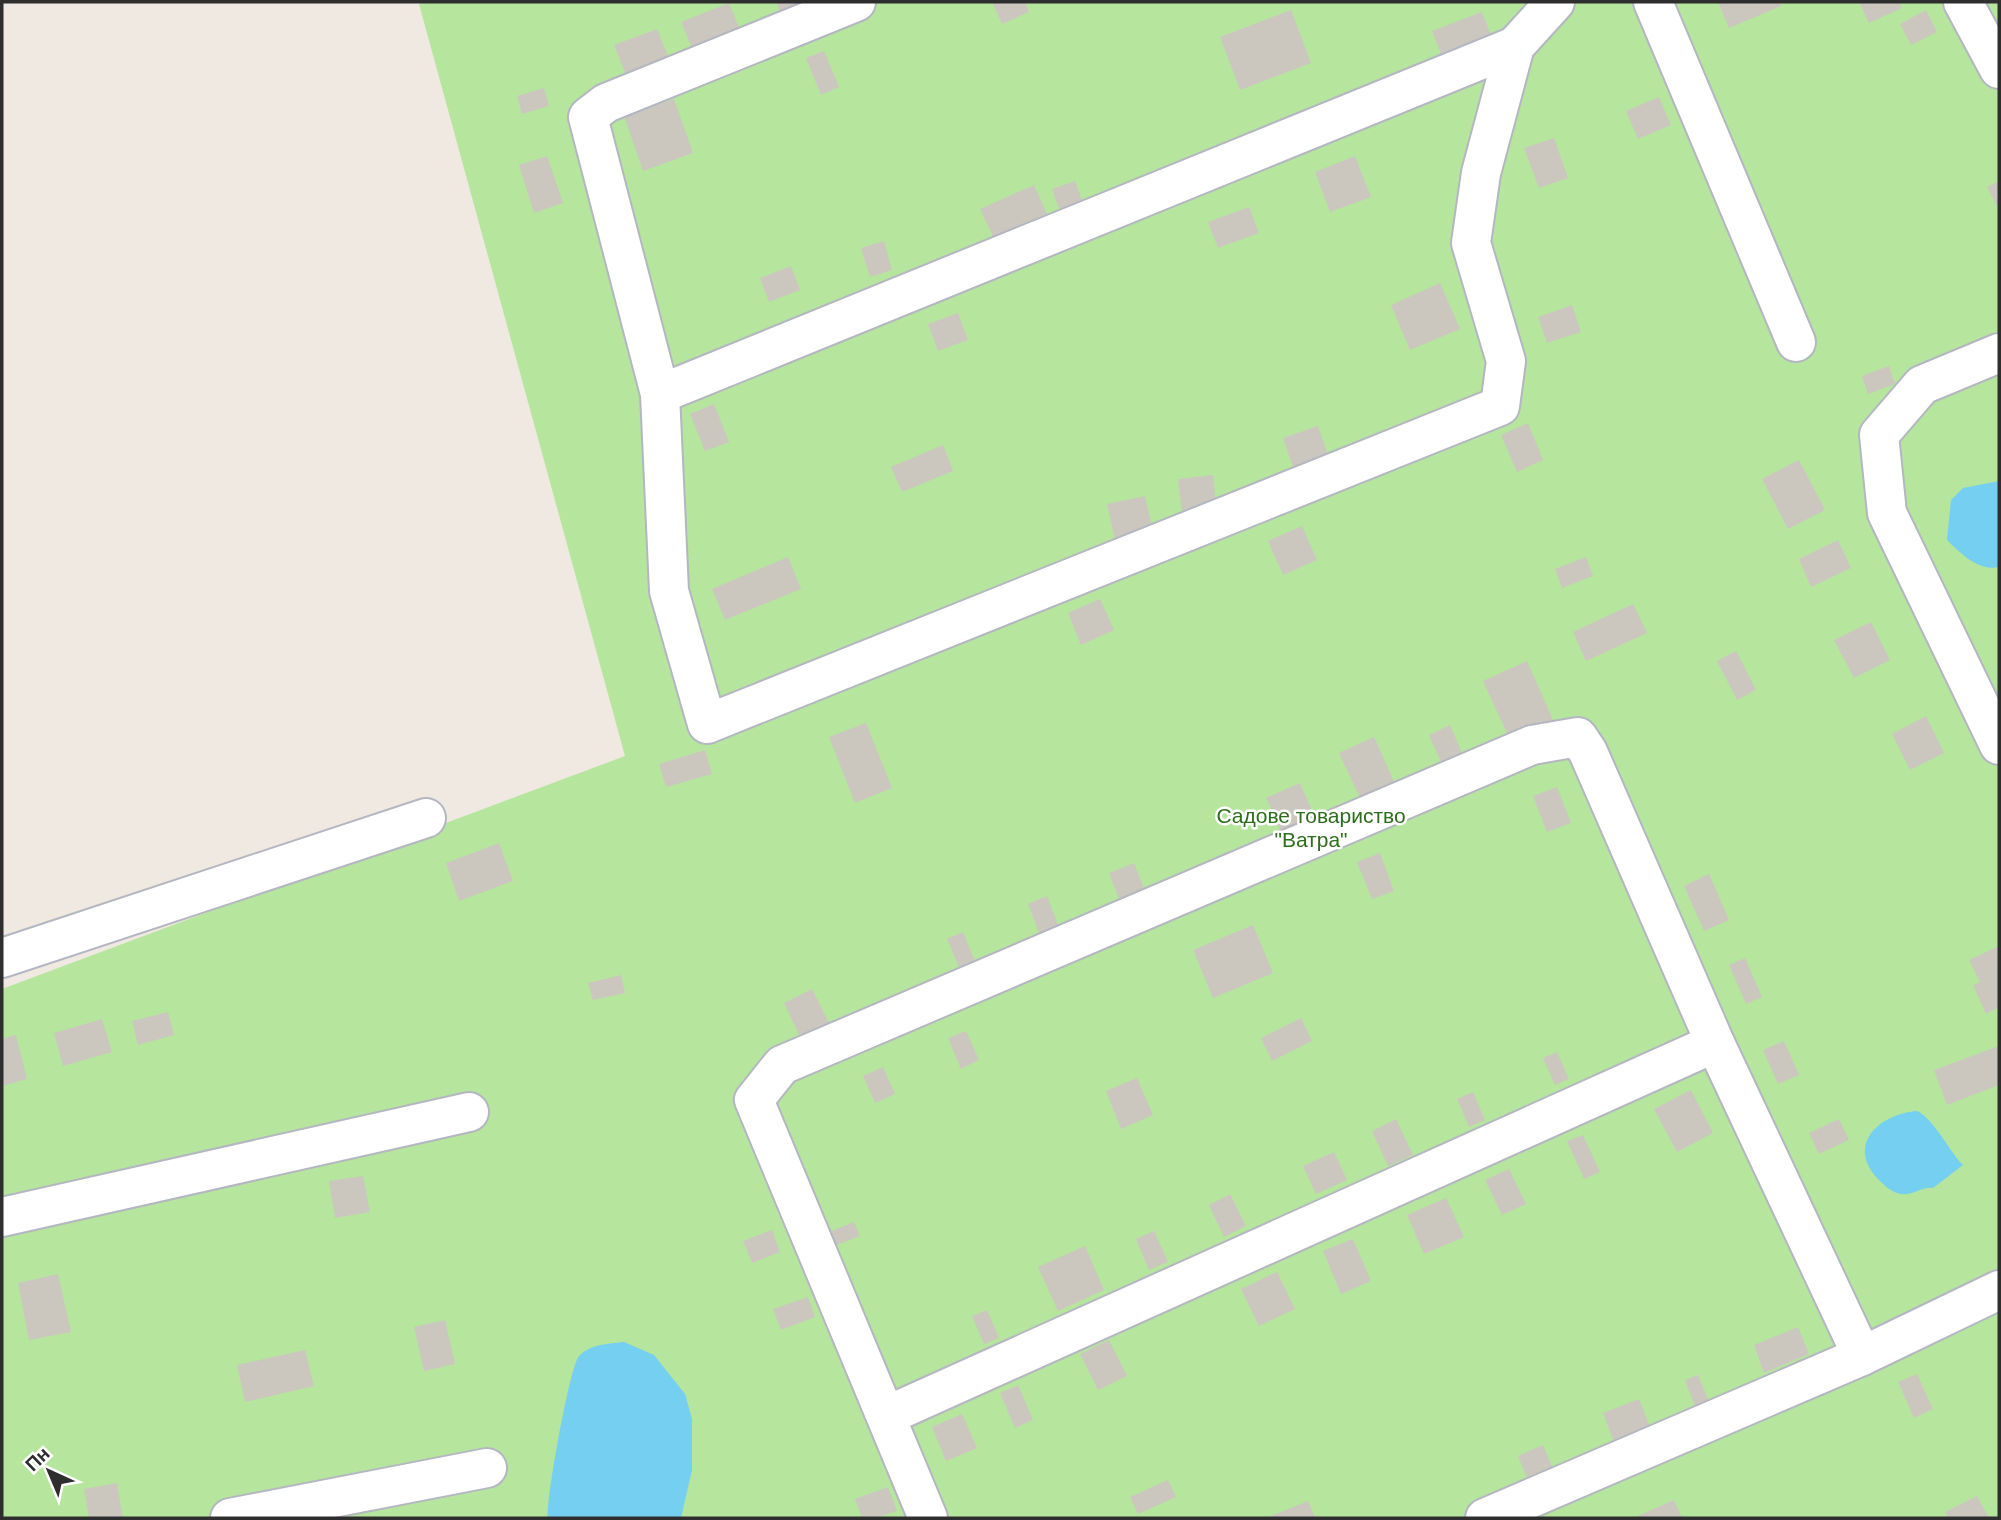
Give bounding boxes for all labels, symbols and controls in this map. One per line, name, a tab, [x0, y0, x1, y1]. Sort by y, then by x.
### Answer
park label: Садове товариство "Ватра"	[1216, 804, 1406, 851]
north arrow	[14, 1436, 84, 1506]
text: Пн	[21, 1443, 54, 1475]

